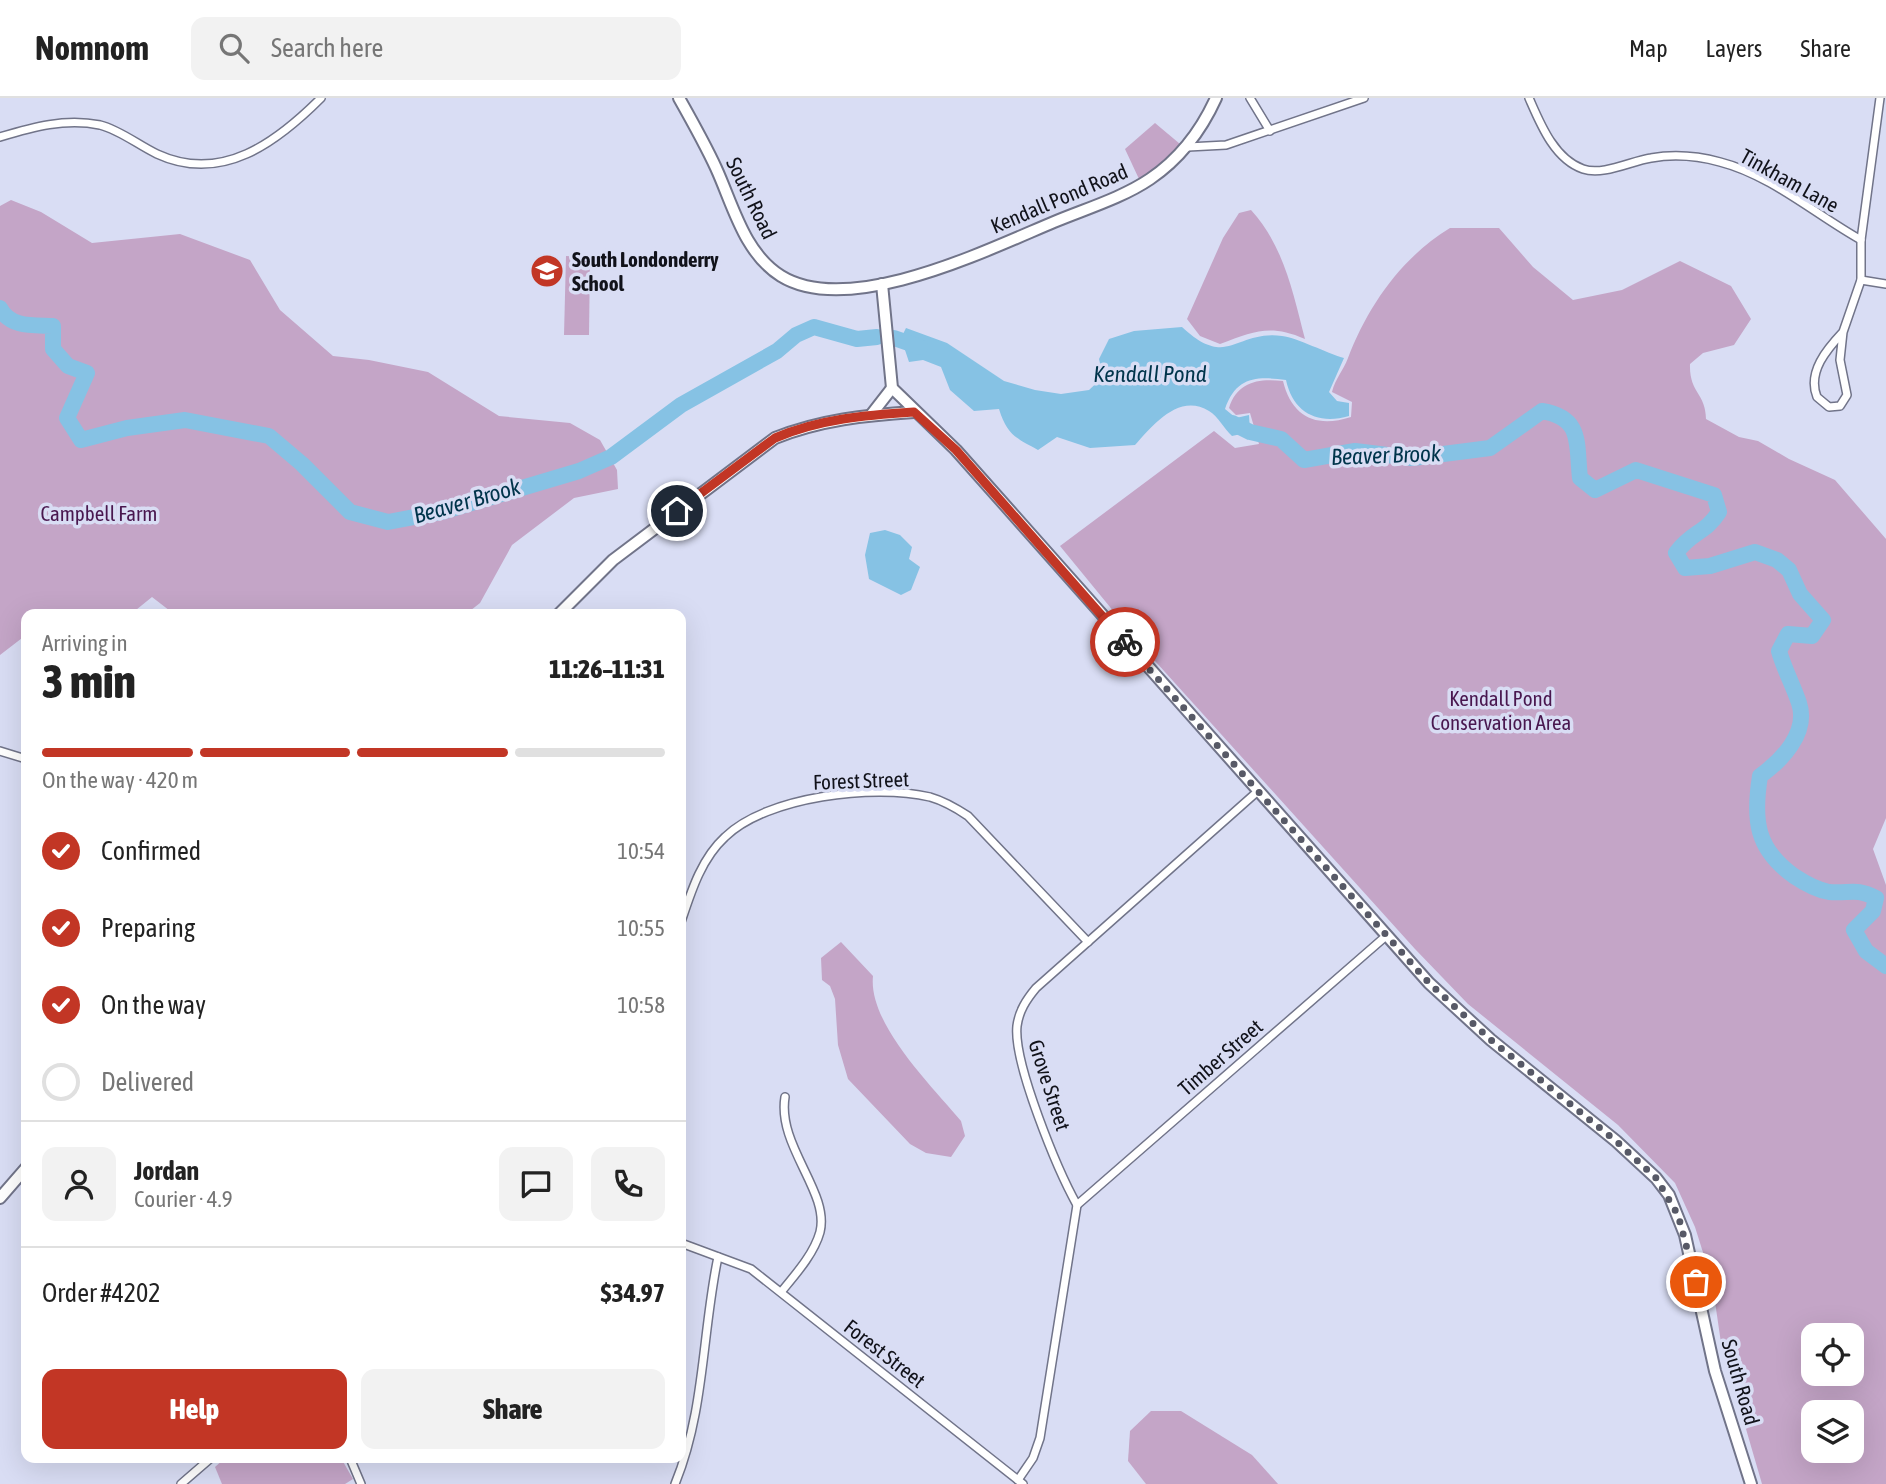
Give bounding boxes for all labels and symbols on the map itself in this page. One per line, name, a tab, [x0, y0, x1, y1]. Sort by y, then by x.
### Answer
street label: Tinkham Lane	[1737, 143, 1843, 217]
street label: South Road	[722, 153, 782, 243]
street label: Kendall Pond Road	[987, 158, 1131, 238]
place label: South Londonderry School	[572, 247, 719, 295]
school or university icon: South Londonderry School	[528, 252, 566, 290]
water label: Kendall Pond	[1093, 361, 1207, 387]
water label: Beaver Brook	[1331, 440, 1442, 470]
water label: Beaver Brook	[411, 473, 524, 529]
pin	[647, 481, 707, 541]
park label: Campbell Farm	[41, 501, 157, 525]
courier	[1090, 607, 1160, 677]
park label: Kendall Pond Conservation Area	[1431, 686, 1571, 734]
street label: Forest Street	[813, 766, 909, 794]
street label: Timber Street	[1173, 1014, 1267, 1100]
street label: Grove Street	[1024, 1037, 1076, 1133]
pin	[1666, 1252, 1726, 1312]
street label: Forest Street	[840, 1314, 930, 1392]
street label: South Road	[1717, 1336, 1765, 1428]

